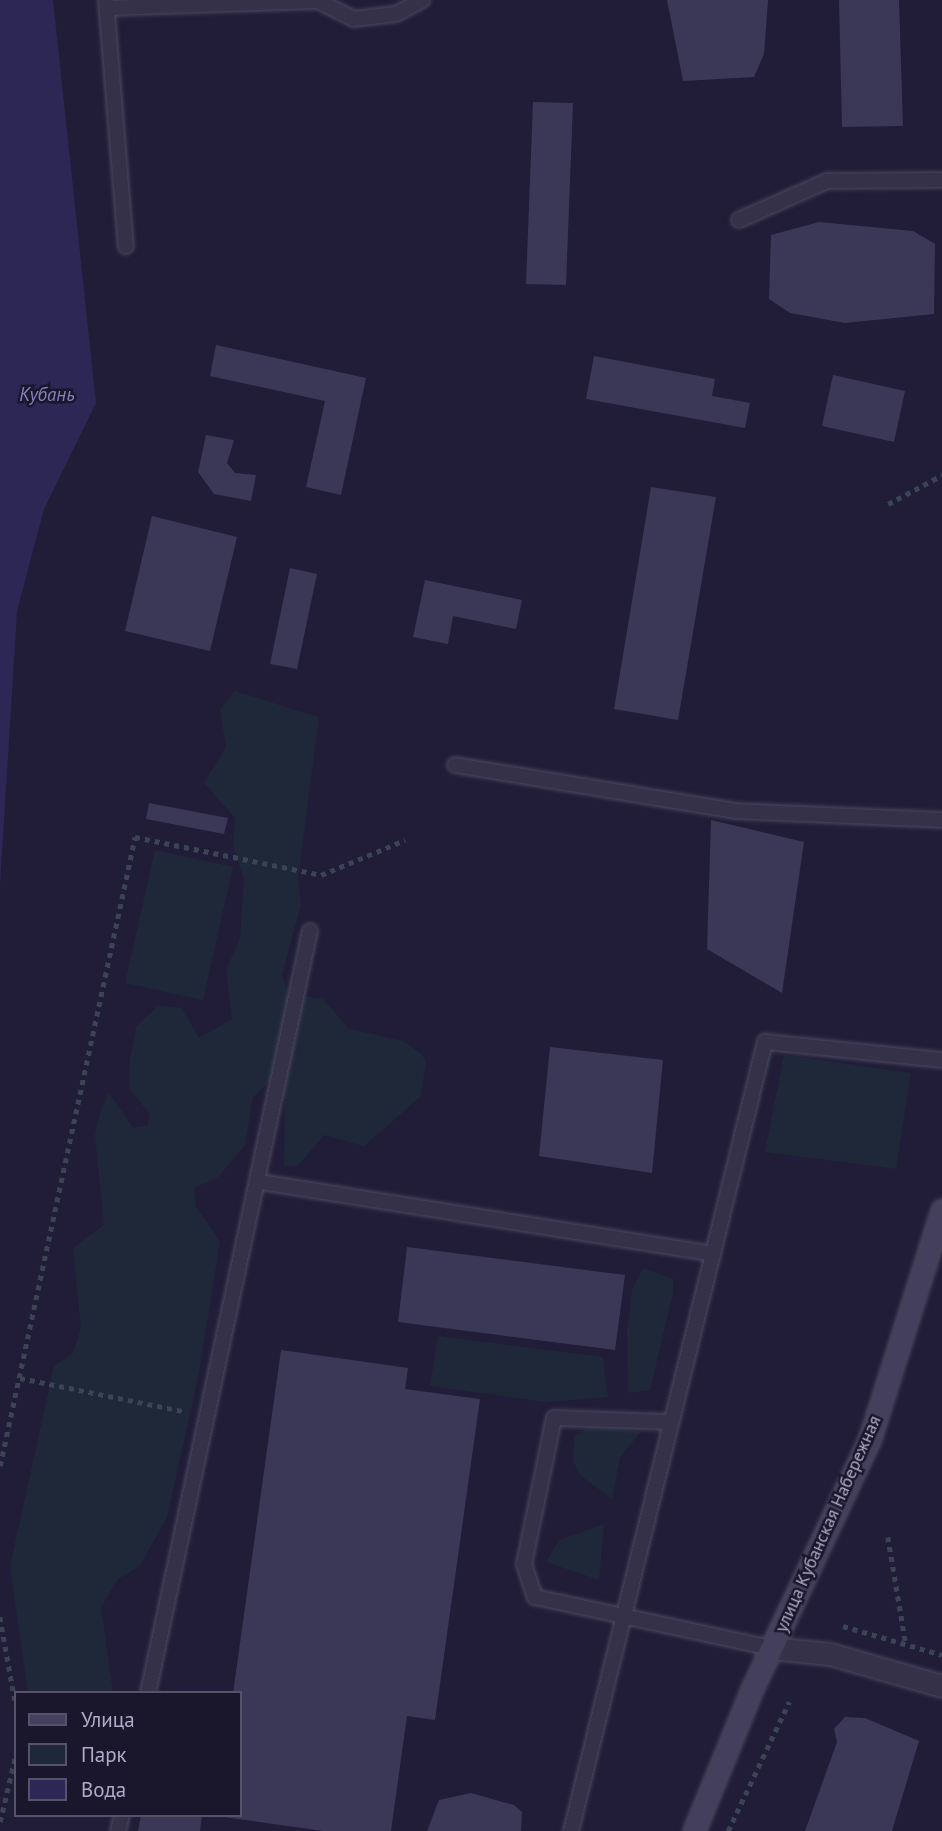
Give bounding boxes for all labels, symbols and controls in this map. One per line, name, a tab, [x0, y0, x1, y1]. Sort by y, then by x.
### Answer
water label: Кубань	[19, 384, 75, 406]
street label: улица Кубанская Набережная	[770, 1412, 886, 1636]
legend	[14, 1691, 242, 1817]
text: Улица	[81, 1706, 135, 1733]
text: Парк	[81, 1741, 127, 1768]
text: Вода	[81, 1776, 126, 1803]

